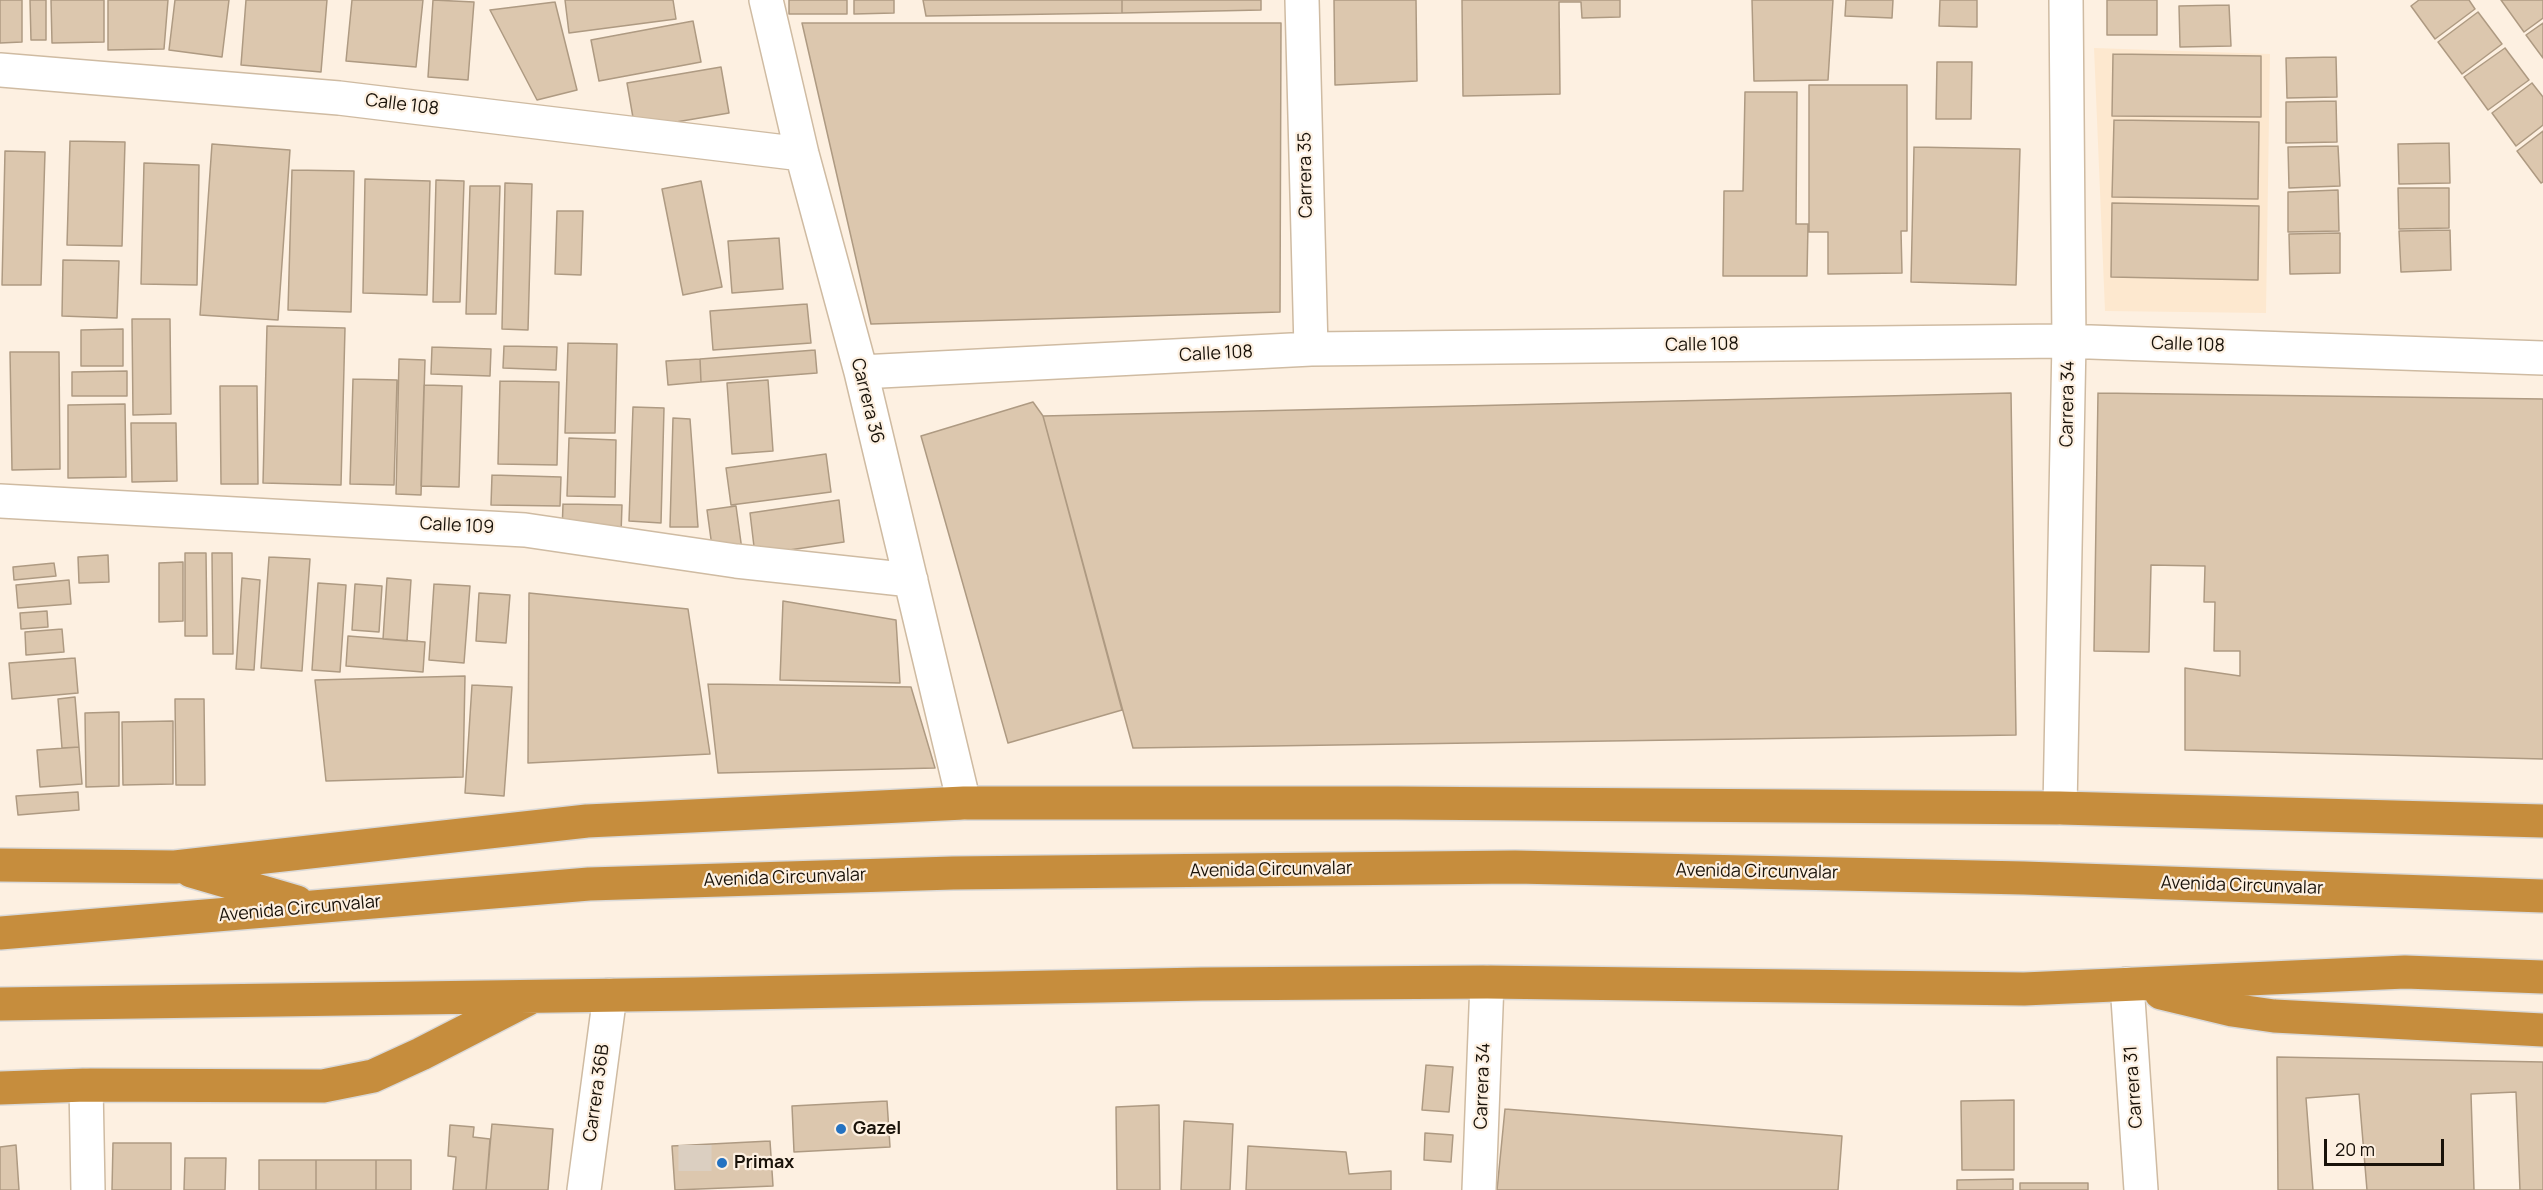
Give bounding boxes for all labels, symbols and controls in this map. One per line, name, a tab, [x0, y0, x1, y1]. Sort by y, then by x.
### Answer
street label: Calle 108	[364, 90, 440, 120]
street label: Carrera 35	[1294, 132, 1318, 218]
street label: Calle 108	[2151, 333, 2225, 357]
street label: Calle 108	[1665, 334, 1739, 356]
street label: Calle 108	[1179, 341, 1253, 367]
street label: Carrera 36	[846, 356, 888, 446]
street label: Carrera 34	[2056, 361, 2080, 447]
street label: Calle 109	[419, 513, 495, 539]
street label: Avenida Circunvalar	[1189, 858, 1353, 882]
street label: Avenida Circunvalar	[1675, 860, 1839, 884]
street label: Avenida Circunvalar	[703, 864, 867, 892]
street label: Avenida Circunvalar	[2160, 872, 2324, 900]
street label: Avenida Circunvalar	[218, 891, 382, 927]
street label: Carrera 34	[1471, 1042, 1495, 1130]
street label: Carrera 36B	[579, 1043, 615, 1143]
street label: Carrera 31	[2120, 1045, 2148, 1129]
place label: Gazel	[853, 1118, 901, 1140]
marker: Gazel	[834, 1122, 848, 1136]
scale bar	[2327, 1127, 2447, 1165]
text: 20 m	[2335, 1137, 2375, 1161]
place label: Primax	[734, 1152, 794, 1174]
marker: Primax	[715, 1156, 729, 1170]

